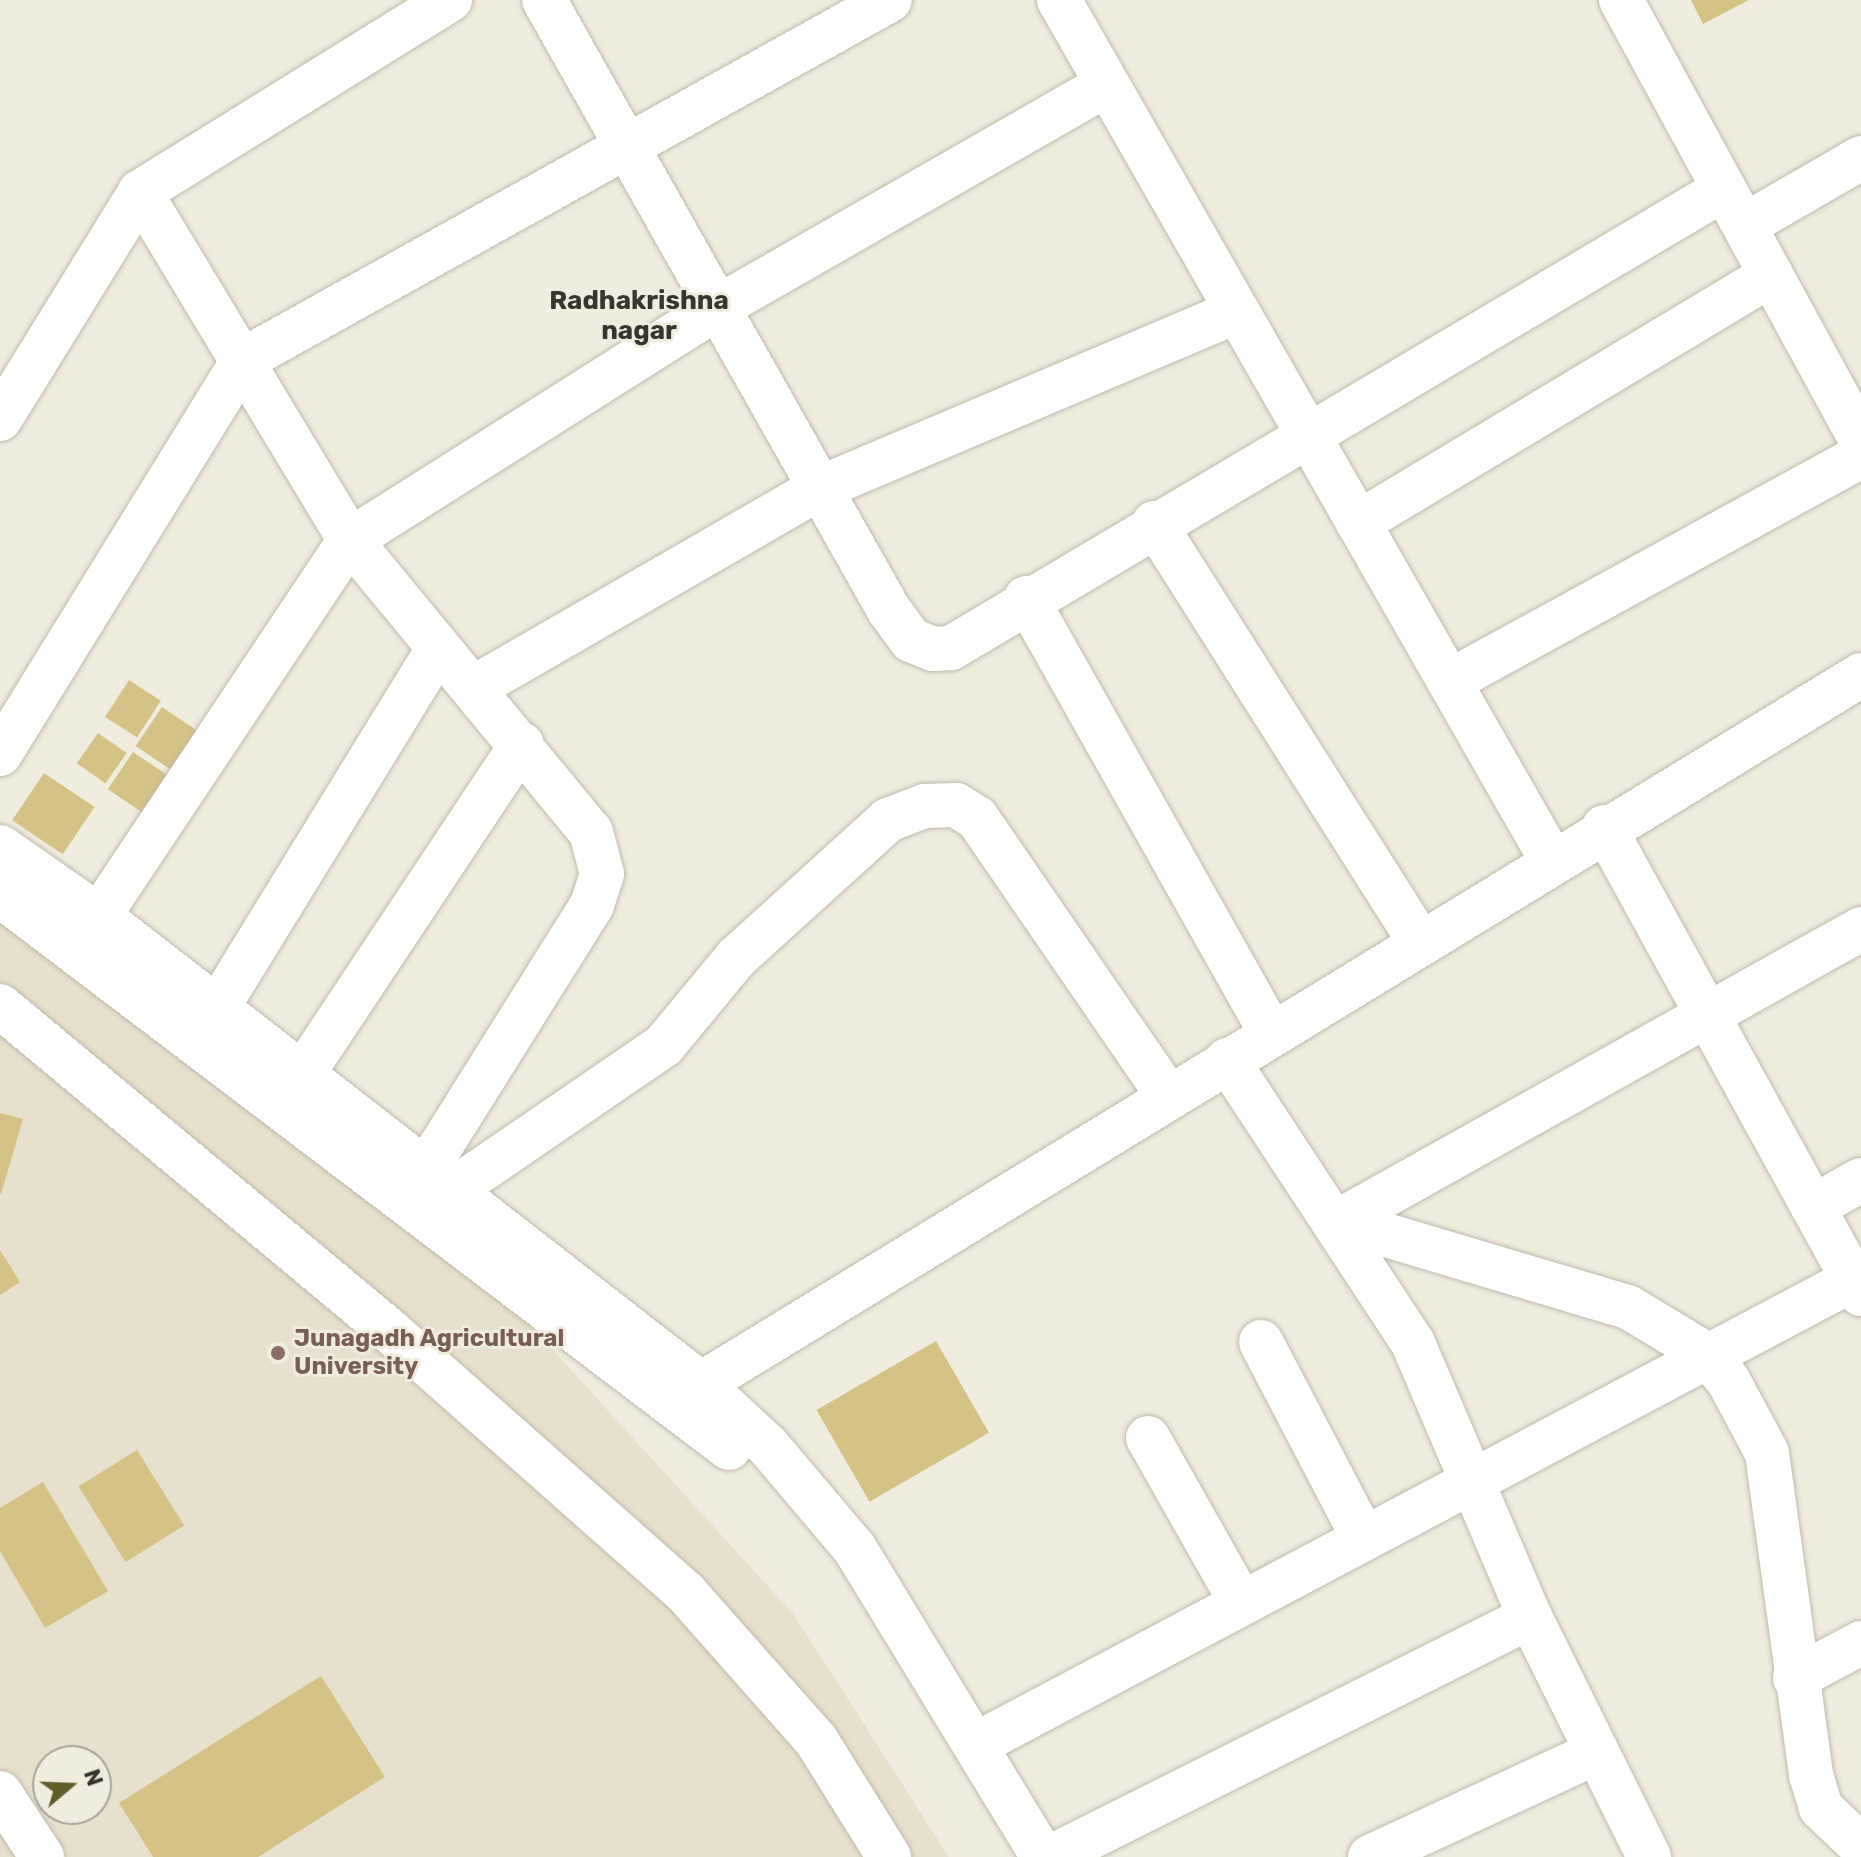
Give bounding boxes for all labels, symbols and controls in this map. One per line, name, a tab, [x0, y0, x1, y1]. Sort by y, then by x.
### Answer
district label: Radhakrishna nagar	[549, 285, 729, 346]
place label: Junagadh Agricultural University	[294, 1325, 565, 1381]
marker: Junagadh Agricultural University	[269, 1344, 287, 1362]
north arrow	[32, 1745, 112, 1825]
text: N	[78, 1766, 109, 1790]

